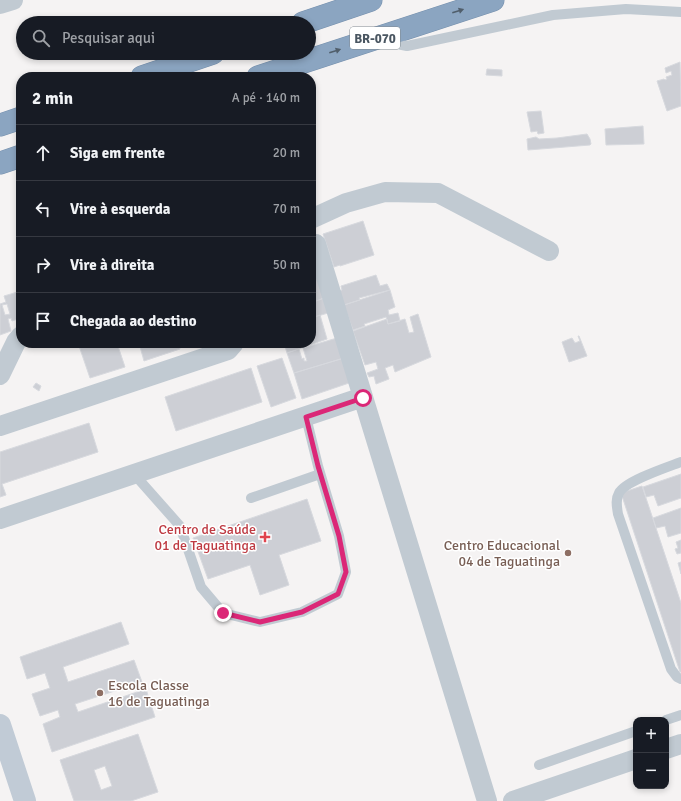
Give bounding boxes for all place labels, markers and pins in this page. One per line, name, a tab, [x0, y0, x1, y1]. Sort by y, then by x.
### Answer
place label: Centro de Saúde 01 de Taguatinga	[154, 521, 256, 554]
marker: Centro de Saúde 01 de Taguatinga	[259, 531, 271, 543]
place label: Centro Educacional 04 de Taguatinga	[444, 537, 560, 570]
marker: Centro Educacional 04 de Taguatinga	[563, 548, 573, 558]
place label: Escola Classe 16 de Taguatinga	[108, 677, 210, 710]
marker: Escola Classe 16 de Taguatinga	[95, 688, 105, 698]

